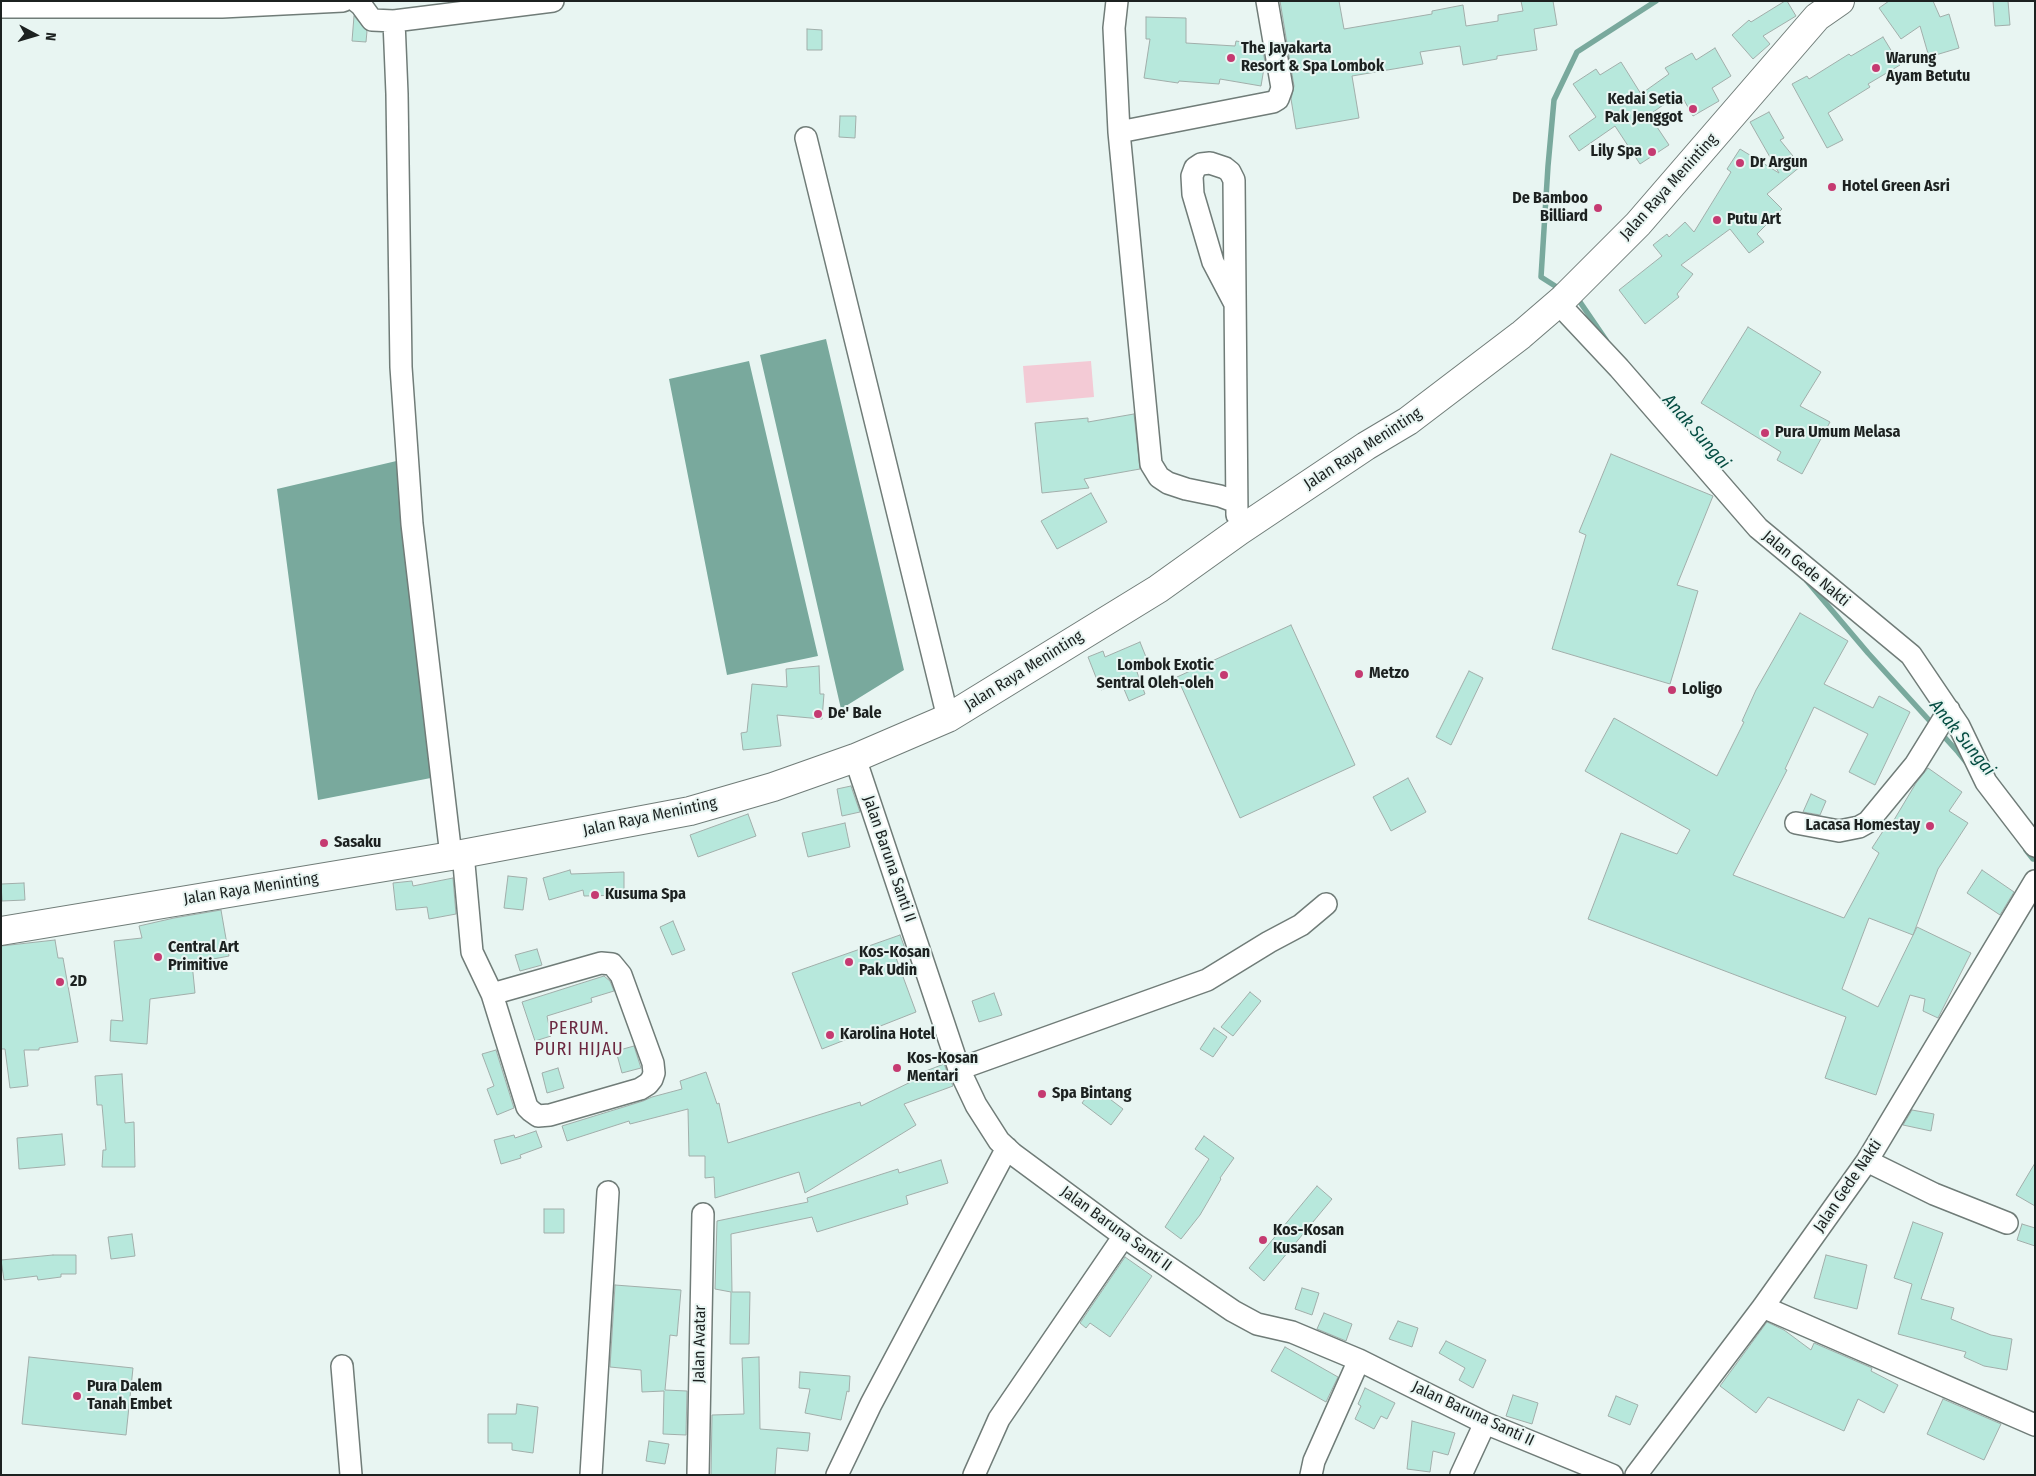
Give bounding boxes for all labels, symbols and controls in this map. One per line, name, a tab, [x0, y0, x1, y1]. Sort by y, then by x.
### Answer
north arrow	[10, 10, 60, 60]
text: N	[42, 32, 59, 42]
place label: The Jayakarta Resort & Spa Lombok	[1241, 39, 1384, 77]
place label: Warung Ayam Betutu	[1886, 49, 1970, 87]
marker: The Jayakarta Resort & Spa Lombok	[1225, 52, 1237, 64]
marker: Warung Ayam Betutu	[1870, 62, 1882, 74]
place label: Kedai Setia Pak Jenggot	[1605, 90, 1683, 128]
marker: Kedai Setia Pak Jenggot	[1687, 103, 1699, 115]
street label: Jalan Raya Meninting	[1616, 130, 1722, 244]
place label: Lily Spa	[1590, 142, 1642, 162]
marker: Lily Spa	[1646, 146, 1658, 158]
place label: Dr Argun	[1750, 153, 1808, 173]
marker: Dr Argun	[1734, 157, 1746, 169]
place label: Hotel Green Asri	[1842, 177, 1950, 197]
marker: Hotel Green Asri	[1826, 181, 1838, 193]
place label: De Bamboo Billiard	[1512, 189, 1588, 227]
marker: De Bamboo Billiard	[1592, 202, 1604, 214]
place label: Putu Art	[1727, 210, 1781, 230]
marker: Putu Art	[1711, 214, 1723, 226]
water label: Anak Sungai	[1658, 390, 1734, 474]
street label: Jalan Raya Meninting	[1301, 404, 1425, 494]
place label: Pura Umum Melasa	[1775, 423, 1900, 443]
marker: Pura Umum Melasa	[1759, 427, 1771, 439]
street label: Jalan Gede Nakti	[1759, 527, 1853, 611]
street label: Jalan Raya Meninting	[961, 627, 1087, 715]
place label: Lombok Exotic Sentral Oleh-oleh	[1096, 656, 1214, 694]
place label: Metzo	[1369, 664, 1409, 684]
marker: Metzo	[1353, 668, 1365, 680]
marker: Lombok Exotic Sentral Oleh-oleh	[1218, 669, 1230, 681]
place label: Loligo	[1682, 680, 1722, 700]
marker: Loligo	[1666, 684, 1678, 696]
water label: Anak Sungai	[1925, 695, 1999, 781]
place label: De' Bale	[828, 704, 882, 724]
marker: De' Bale	[812, 708, 824, 720]
street label: Jalan Raya Meninting	[581, 793, 719, 841]
street label: Jalan Baruna Santi II	[858, 793, 920, 925]
place label: Lacasa Homestay	[1805, 816, 1920, 836]
marker: Lacasa Homestay	[1924, 820, 1936, 832]
place label: Sasaku	[334, 833, 381, 853]
marker: Sasaku	[318, 837, 330, 849]
street label: Jalan Raya Meninting	[182, 869, 320, 909]
place label: Kusuma Spa	[605, 885, 686, 905]
marker: Kusuma Spa	[589, 889, 601, 901]
place label: Central Art Primitive	[168, 938, 239, 976]
place label: Kos-Kosan Pak Udin	[859, 943, 930, 981]
marker: Central Art Primitive	[152, 951, 164, 963]
marker: Kos-Kosan Pak Udin	[843, 956, 855, 968]
place label: 2D	[70, 972, 87, 992]
marker: 2D	[54, 976, 66, 988]
district label: PERUM. PURI HIJAU	[533, 1018, 625, 1060]
place label: Karolina Hotel	[840, 1025, 935, 1045]
marker: Karolina Hotel	[824, 1029, 836, 1041]
place label: Kos-Kosan Mentari	[907, 1049, 978, 1087]
marker: Kos-Kosan Mentari	[891, 1062, 903, 1074]
place label: Spa Bintang	[1052, 1084, 1131, 1104]
marker: Spa Bintang	[1036, 1088, 1048, 1100]
street label: Jalan Gede Nakti	[1810, 1136, 1886, 1236]
street label: Jalan Baruna Santi II	[1057, 1182, 1175, 1276]
place label: Kos-Kosan Kusandi	[1273, 1221, 1344, 1259]
marker: Kos-Kosan Kusandi	[1257, 1234, 1269, 1246]
street label: Jalan Avatar	[690, 1305, 710, 1383]
place label: Pura Dalem Tanah Embet	[87, 1377, 172, 1415]
street label: Jalan Baruna Santi II	[1409, 1377, 1537, 1451]
marker: Pura Dalem Tanah Embet	[71, 1390, 83, 1402]

